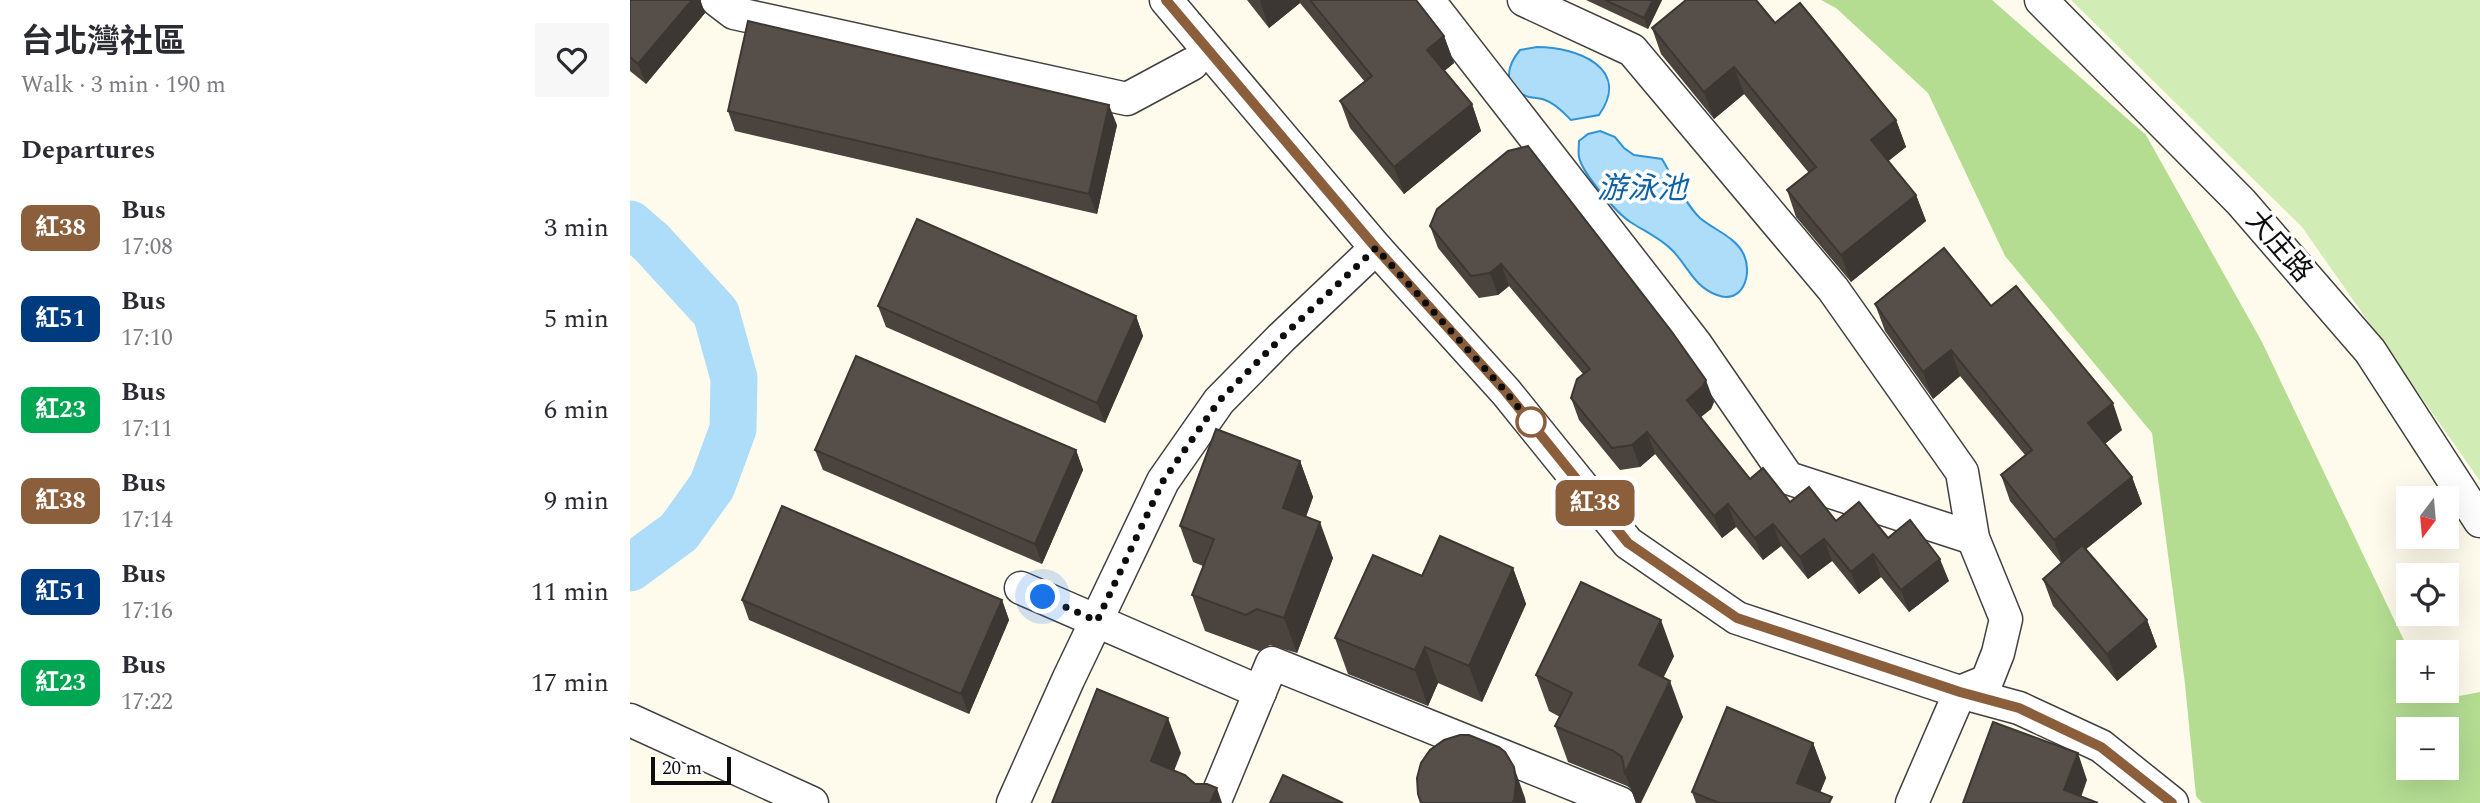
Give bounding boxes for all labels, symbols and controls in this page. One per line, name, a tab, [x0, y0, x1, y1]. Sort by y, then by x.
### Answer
text: 台北灣社區	[21, 17, 186, 67]
button: heart	[535, 23, 609, 97]
text: Walk · 3 min · 190 m	[21, 68, 226, 103]
text: Departures	[21, 130, 155, 170]
water label: 游泳池	[1597, 166, 1690, 212]
text: Bus	[121, 190, 166, 230]
street label: 大庄路	[2235, 200, 2323, 292]
text: 3 min	[544, 208, 609, 248]
text: 紅38	[35, 210, 86, 246]
text: 17:08	[121, 230, 173, 265]
text: Bus	[121, 281, 166, 321]
text: 5 min	[544, 299, 609, 339]
text: 紅51	[35, 301, 86, 337]
text: 17:10	[121, 321, 173, 356]
text: Bus	[121, 372, 166, 412]
text: 6 min	[544, 390, 609, 430]
text: 紅23	[35, 392, 86, 428]
unlabelled marker	[1516, 407, 1546, 437]
text: 17:11	[121, 412, 173, 447]
text: Bus	[121, 463, 166, 503]
line badge: 紅38	[1555, 480, 1635, 526]
text: 9 min	[544, 481, 609, 521]
text: 紅38	[35, 483, 86, 519]
text: 紅38	[1570, 485, 1620, 521]
north arrow	[2396, 486, 2459, 550]
map controls	[2396, 486, 2459, 780]
text: 17:14	[121, 503, 173, 538]
text: Bus	[121, 554, 166, 594]
button: locate	[2396, 563, 2459, 626]
text: 11 min	[531, 572, 609, 612]
text: 紅51	[35, 574, 86, 610]
your location	[1025, 579, 1060, 614]
text: 17:16	[121, 594, 173, 629]
button: +	[2396, 640, 2459, 703]
text: Bus	[121, 645, 166, 685]
text: 17 min	[531, 663, 609, 703]
text: 紅23	[35, 665, 86, 701]
text: 17:22	[121, 685, 173, 720]
button: −	[2396, 717, 2459, 780]
scale bar	[651, 754, 732, 786]
text: 20 m	[662, 754, 702, 783]

